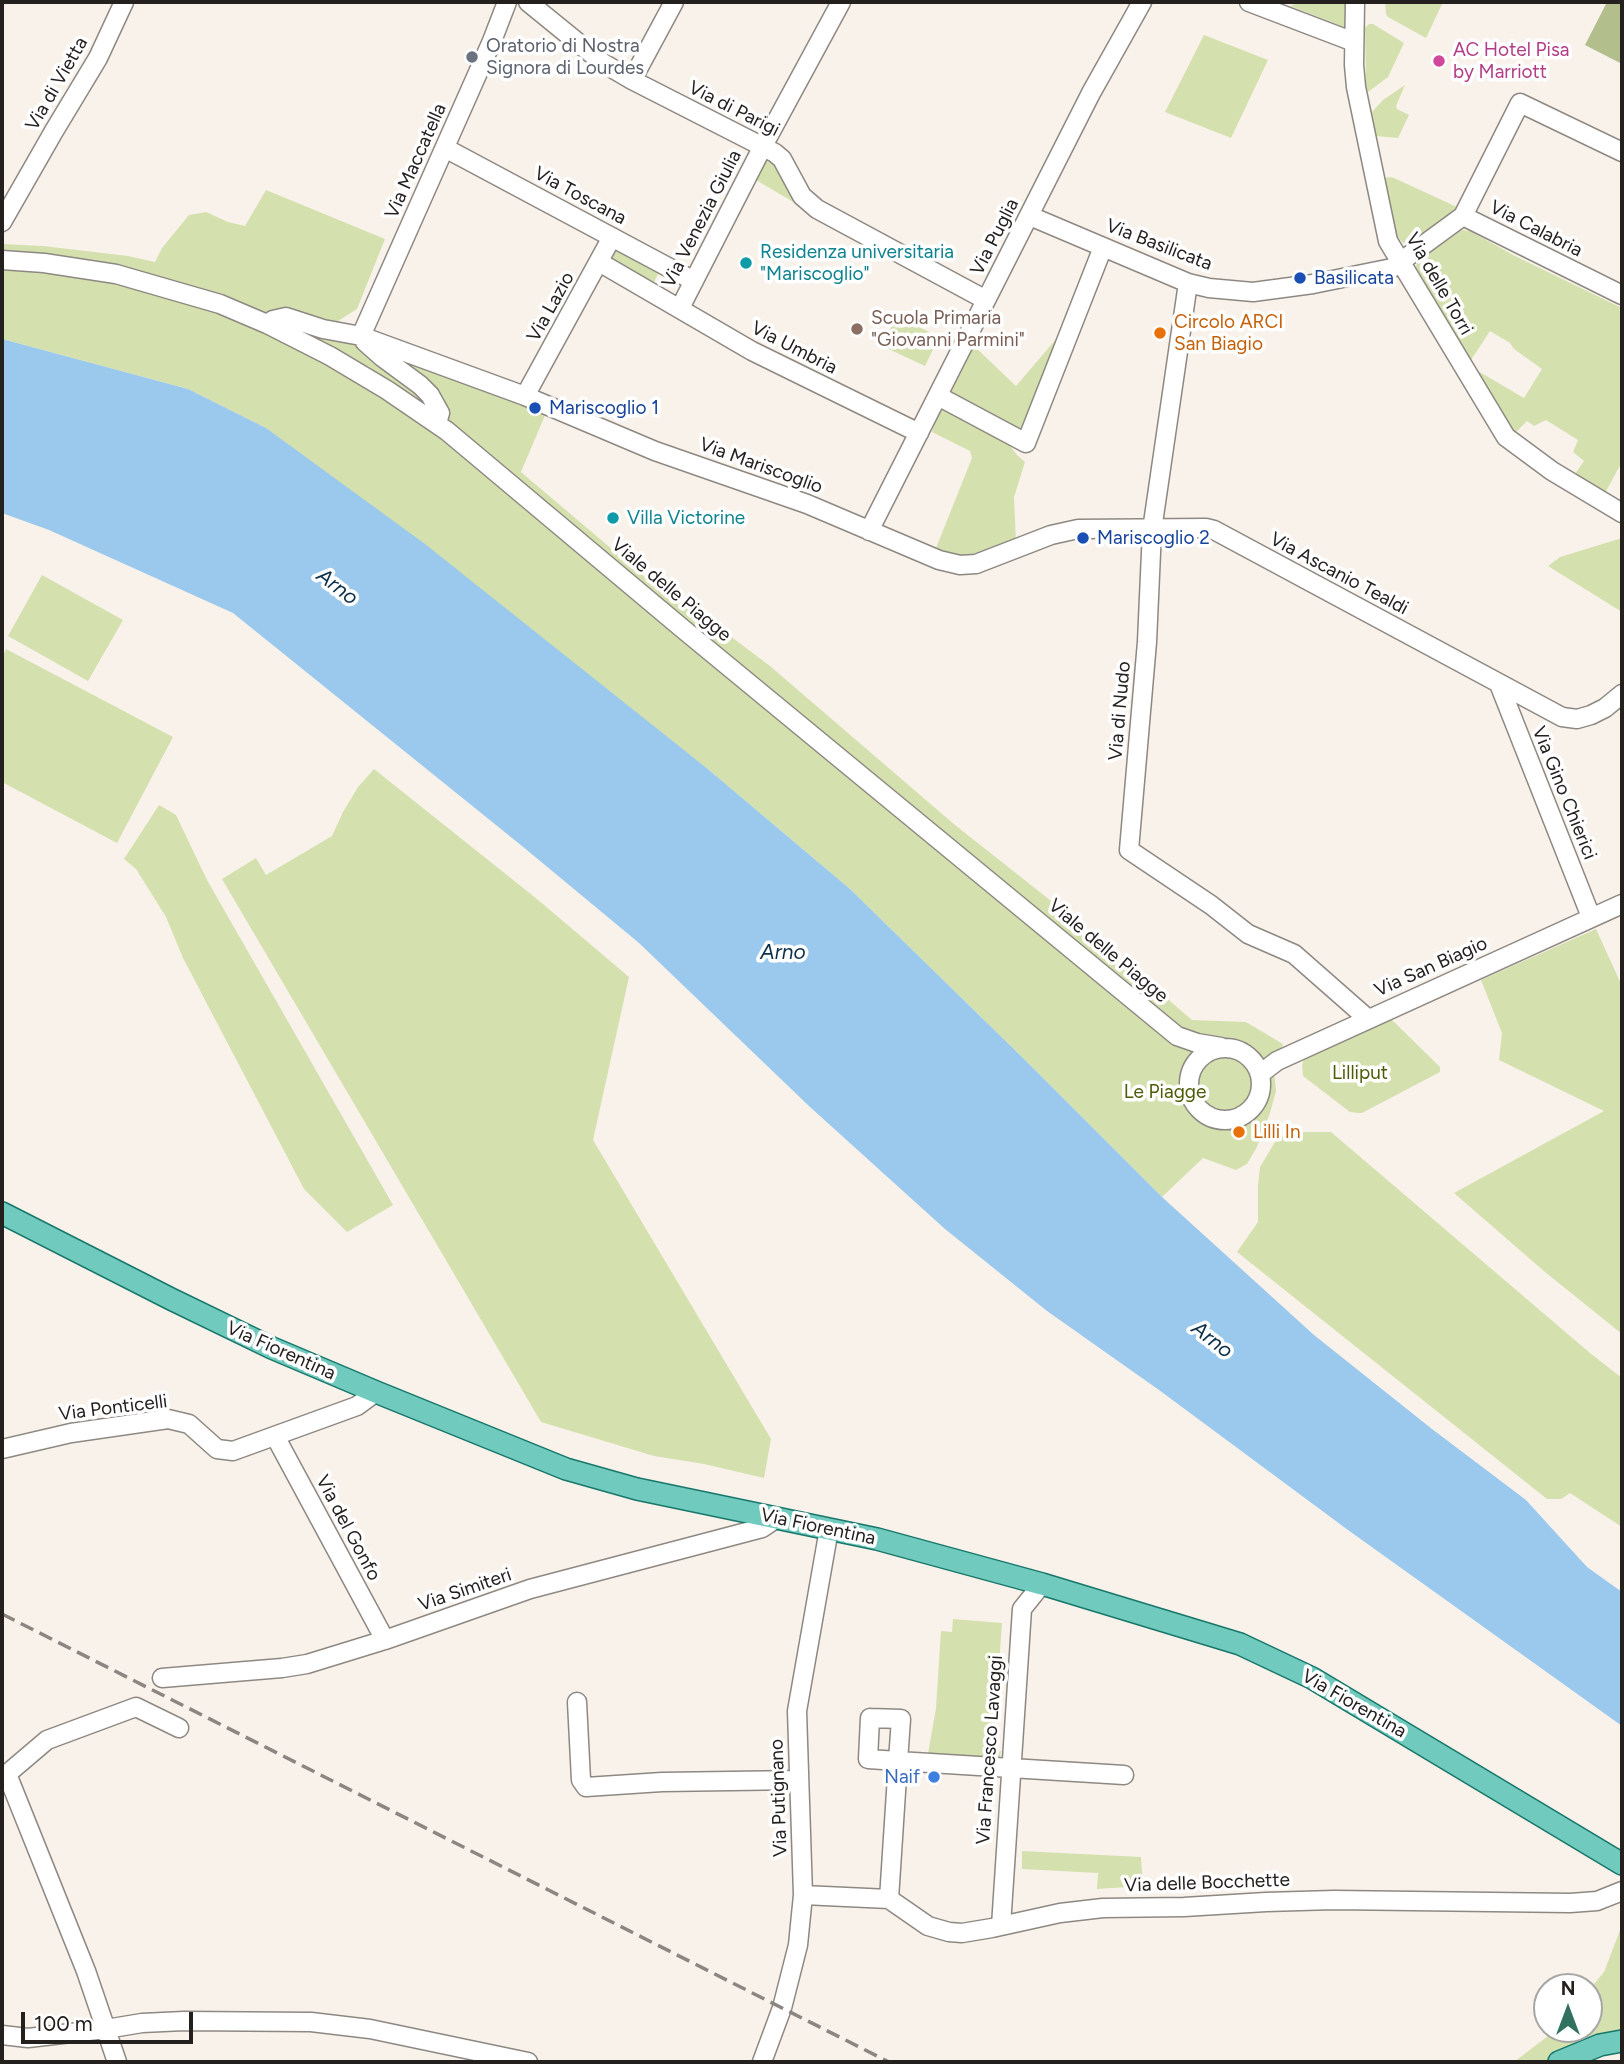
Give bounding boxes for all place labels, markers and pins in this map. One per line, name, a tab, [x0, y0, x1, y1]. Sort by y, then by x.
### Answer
place label: Oratorio di Nostra Signora di Lourdes	[486, 35, 644, 79]
place label: AC Hotel Pisa by Marriott	[1453, 39, 1569, 83]
marker: Oratorio di Nostra Signora di Lourdes	[464, 49, 480, 65]
marker: AC Hotel Pisa by Marriott	[1431, 53, 1447, 69]
place label: Residenza universitaria "Mariscoglio"	[760, 241, 954, 285]
marker: Residenza universitaria "Mariscoglio"	[738, 255, 754, 271]
place label: Basilicata	[1314, 267, 1394, 289]
marker: Basilicata	[1292, 270, 1308, 286]
place label: Scuola Primaria "Giovanni Parmini"	[871, 307, 1025, 351]
place label: Circolo ARCI San Biagio	[1174, 311, 1283, 355]
marker: Scuola Primaria "Giovanni Parmini"	[849, 321, 865, 337]
marker: Circolo ARCI San Biagio	[1152, 325, 1168, 341]
place label: Mariscoglio 1	[549, 397, 659, 419]
marker: Mariscoglio 1	[527, 400, 543, 416]
place label: Villa Victorine	[627, 507, 745, 529]
marker: Villa Victorine	[605, 510, 621, 526]
place label: Mariscoglio 2	[1097, 527, 1210, 549]
marker: Mariscoglio 2	[1075, 530, 1091, 546]
place label: Lilli In	[1253, 1121, 1300, 1143]
marker: Lilli In	[1231, 1124, 1247, 1140]
place label: Naif	[884, 1766, 920, 1788]
marker: Naif	[926, 1769, 942, 1785]

